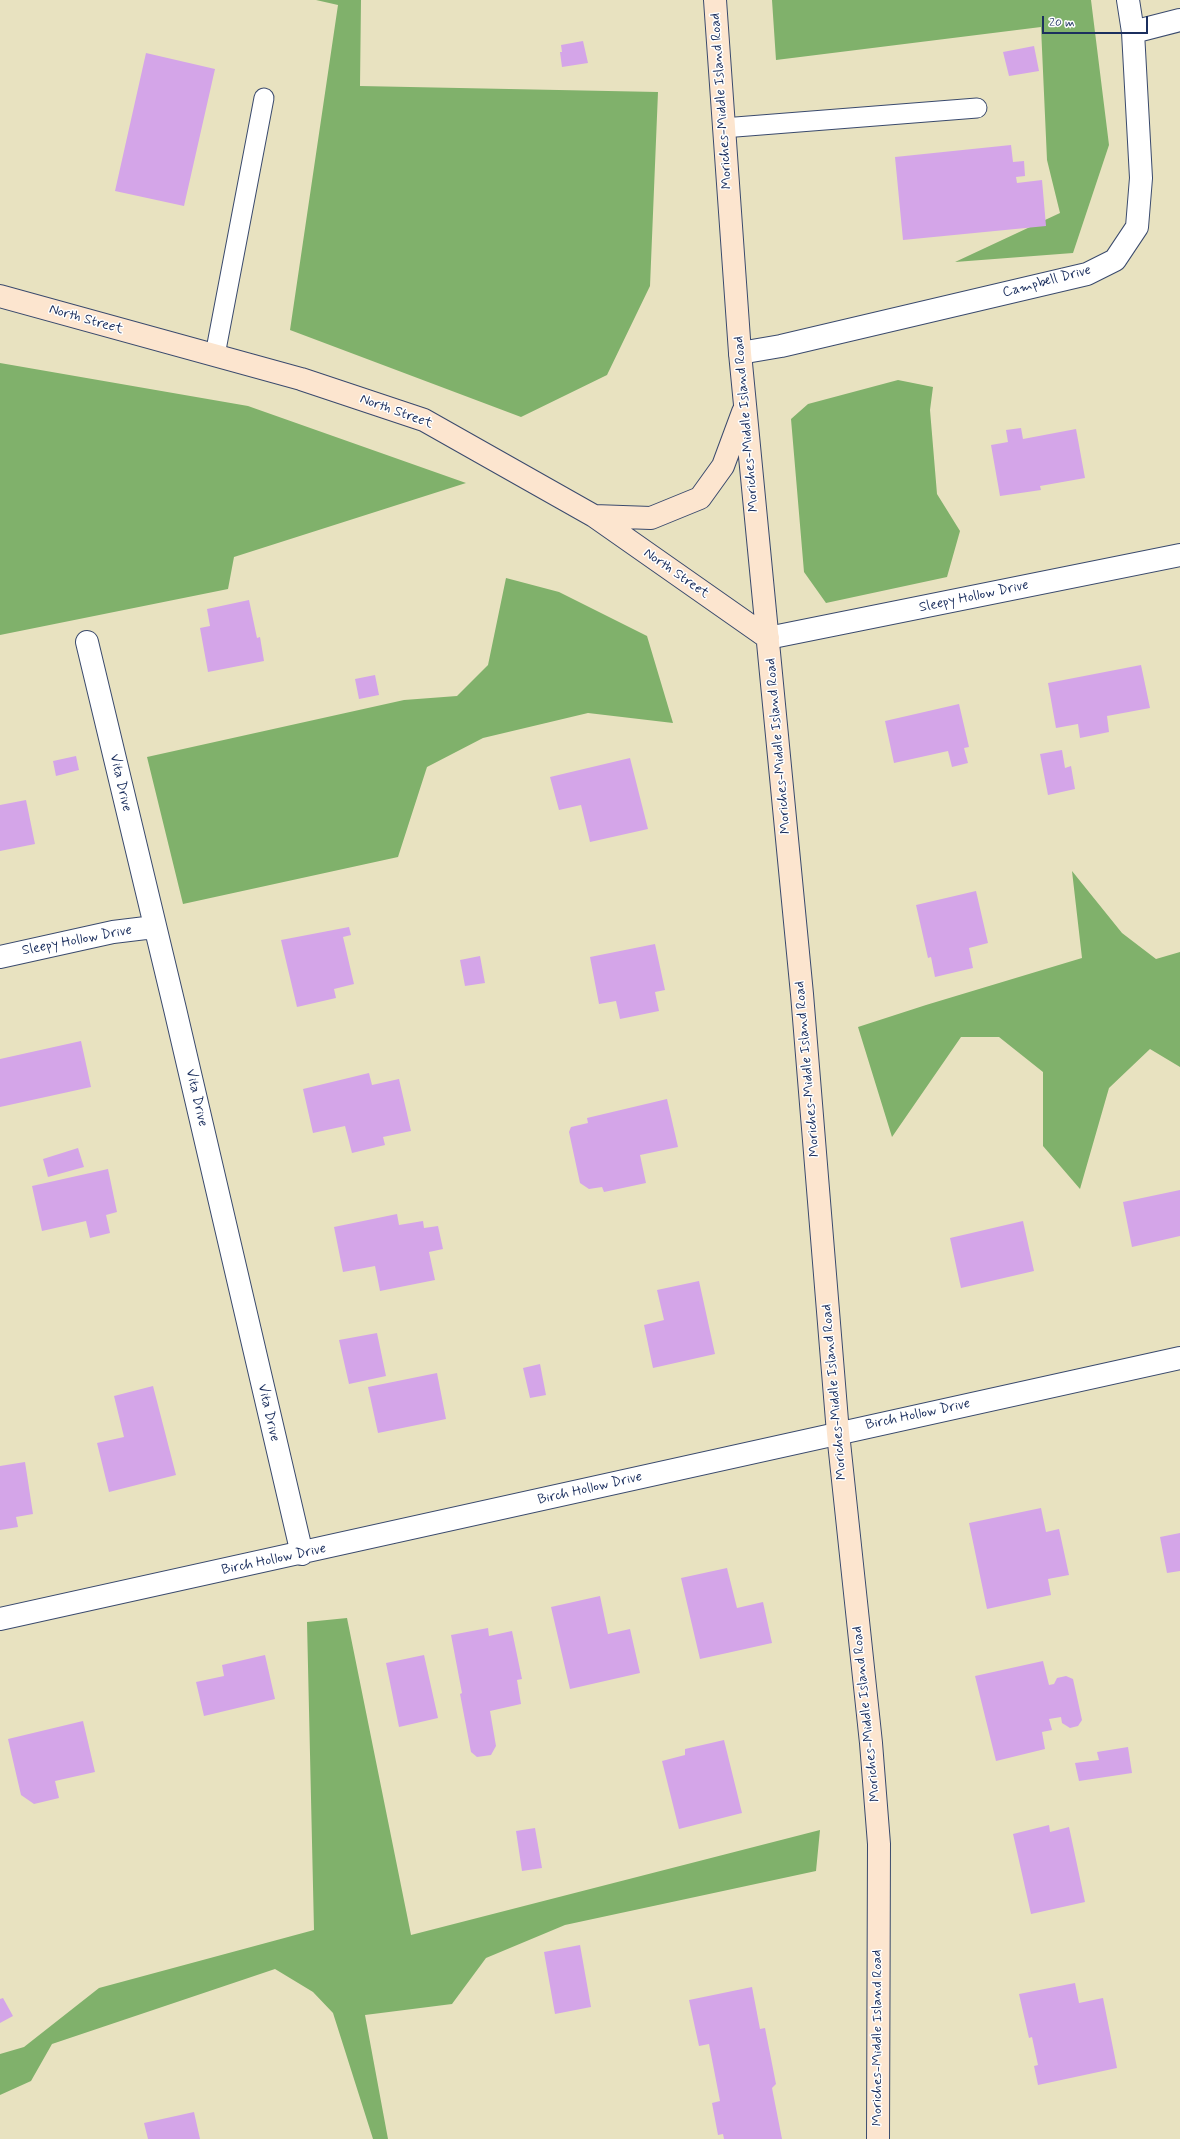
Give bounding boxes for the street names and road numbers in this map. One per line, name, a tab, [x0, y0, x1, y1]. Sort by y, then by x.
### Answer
street label: Moriches-Middle Island Road	[707, 12, 737, 190]
street label: Campbell Drive	[1001, 262, 1093, 302]
street label: North Street	[47, 301, 125, 339]
street label: Moriches-Middle Island Road	[731, 335, 763, 513]
street label: North Street	[357, 391, 435, 433]
street label: North Street	[640, 545, 712, 603]
street label: Sleepy Hollow Drive	[918, 577, 1030, 617]
street label: Moriches-Middle Island Road	[763, 657, 795, 835]
street label: Vita Drive	[105, 753, 135, 813]
street label: Sleepy Hollow Drive	[21, 922, 133, 960]
street label: Moriches-Middle Island Road	[792, 980, 824, 1158]
street label: Vita Drive	[181, 1068, 211, 1128]
street label: Moriches-Middle Island Road	[819, 1303, 851, 1481]
street label: Vita Drive	[253, 1383, 283, 1443]
street label: Birch Hollow Drive	[864, 1396, 972, 1434]
street label: Birch Hollow Drive	[536, 1469, 644, 1509]
street label: Birch Hollow Drive	[220, 1541, 328, 1579]
street label: Moriches-Middle Island Road	[849, 1625, 885, 1803]
street label: Moriches-Middle Island Road	[870, 1950, 886, 2126]

